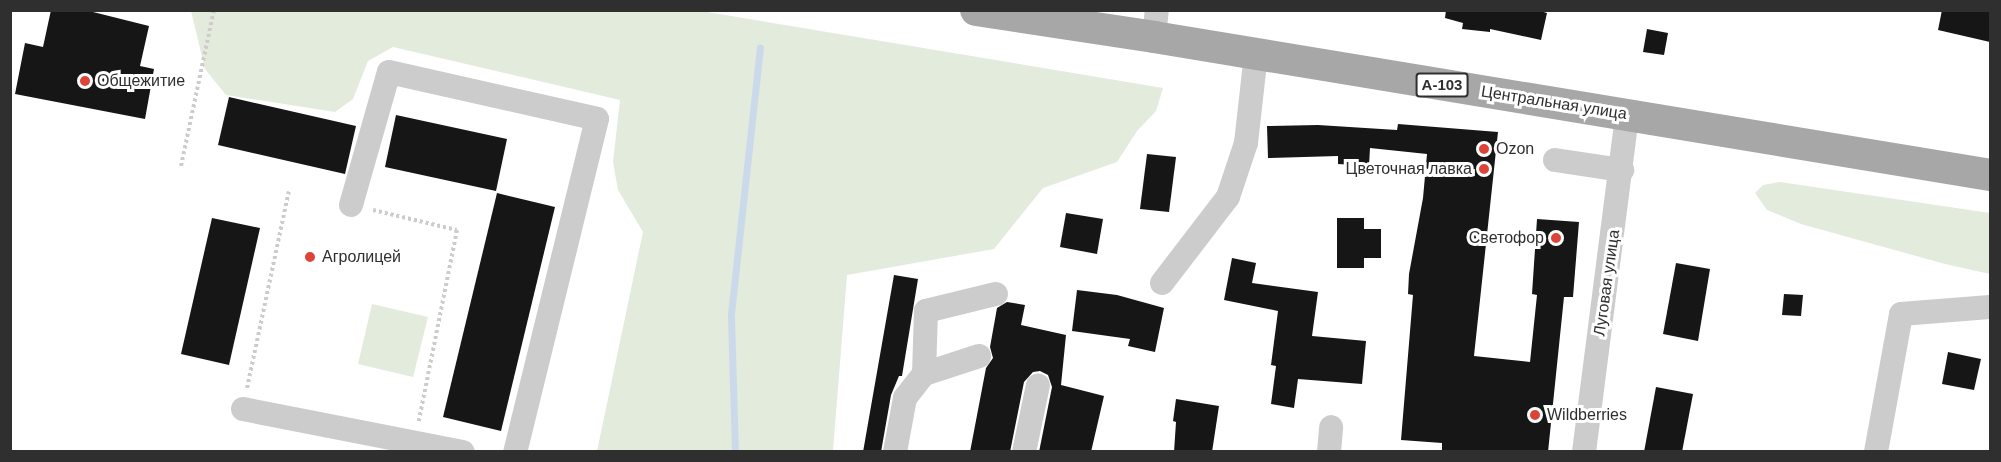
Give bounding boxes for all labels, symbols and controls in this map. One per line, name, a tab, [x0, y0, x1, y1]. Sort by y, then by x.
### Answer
place label: Общежитие	[97, 71, 185, 91]
road number: А-103	[1415, 73, 1469, 97]
marker: Общежитие	[78, 74, 92, 88]
street label: Центральная улица	[1480, 82, 1628, 124]
place label: Ozon	[1496, 139, 1534, 159]
marker: Ozon	[1477, 142, 1491, 156]
place label: Цветочная лавка	[1346, 159, 1472, 179]
marker: Цветочная лавка	[1477, 162, 1491, 176]
place label: Светофор	[1469, 228, 1544, 248]
street label: Луговая улица	[1590, 228, 1624, 338]
marker: Светофор	[1549, 231, 1563, 245]
place label: Агролицей	[322, 247, 401, 267]
marker: Агролицей	[303, 250, 317, 264]
place label: Wildberries	[1547, 405, 1627, 425]
marker: Wildberries	[1528, 408, 1542, 422]

